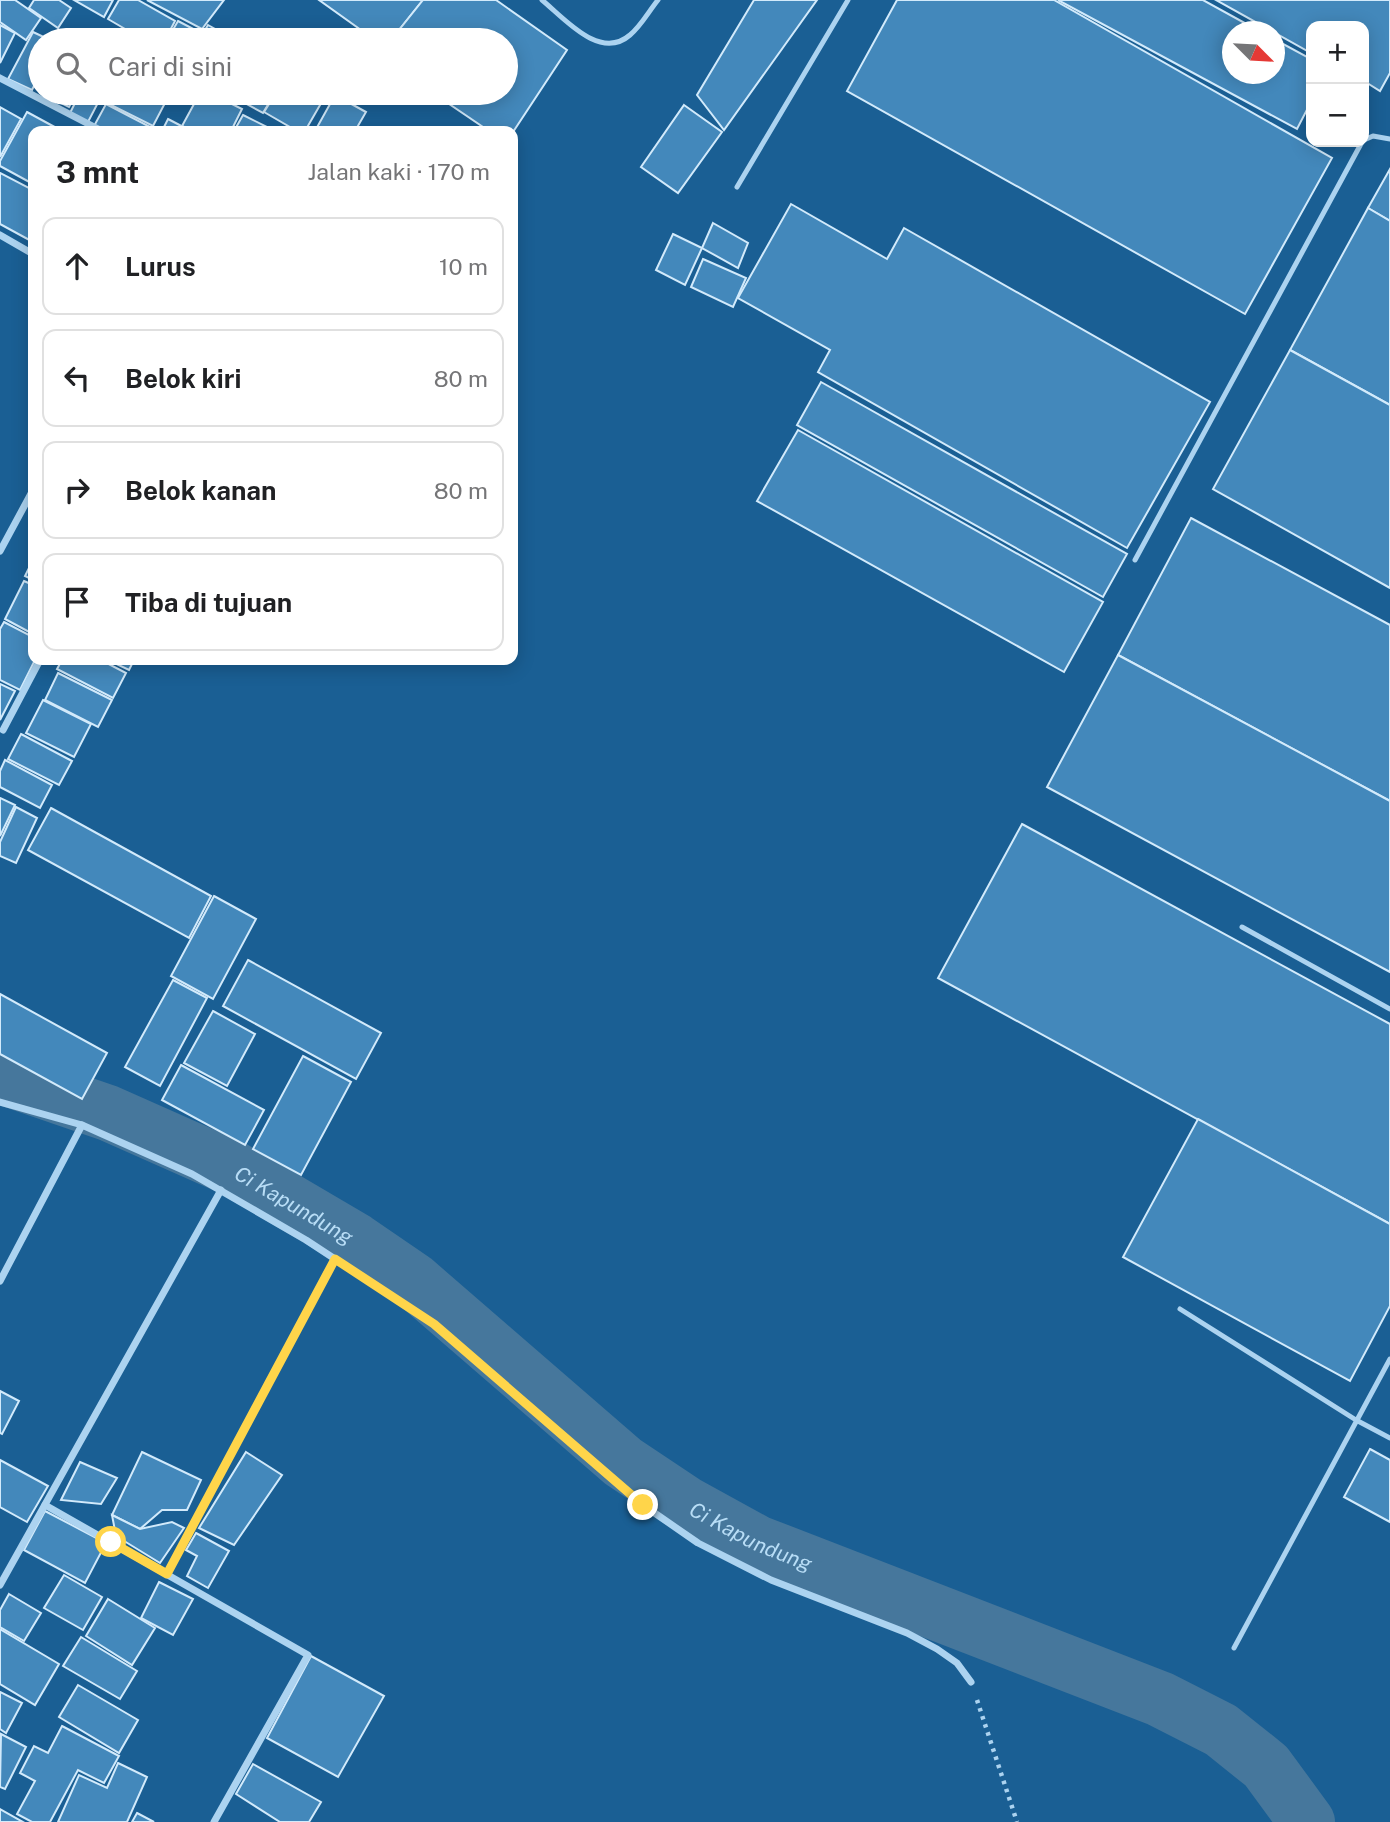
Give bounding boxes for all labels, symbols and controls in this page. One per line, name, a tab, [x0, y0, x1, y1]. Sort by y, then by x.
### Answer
north arrow	[1222, 21, 1285, 84]
map controls	[1306, 21, 1369, 147]
button: +	[1306, 21, 1369, 84]
search box	[28, 28, 518, 105]
icon: search	[52, 48, 90, 86]
text: Cari di sini	[108, 51, 232, 82]
button: −	[1306, 84, 1369, 147]
text: 3 mnt	[56, 154, 139, 190]
text: Jalan kaki · 170 m	[307, 158, 490, 185]
icon: ahead	[58, 247, 96, 285]
text: Lurus	[125, 251, 196, 282]
text: 10 m	[439, 253, 488, 280]
icon: left	[58, 359, 96, 397]
text: Belok kiri	[125, 363, 241, 394]
text: 80 m	[434, 365, 488, 392]
icon: right	[58, 471, 96, 509]
text: Belok kanan	[125, 475, 276, 506]
text: 80 m	[434, 477, 488, 504]
icon: arrive	[58, 583, 96, 621]
text: Tiba di tujuan	[125, 587, 292, 618]
water label: Ci Kapundung	[230, 1160, 358, 1249]
route end	[627, 1489, 658, 1520]
water label: Ci Kapundung	[685, 1496, 816, 1576]
route start	[95, 1526, 126, 1557]

